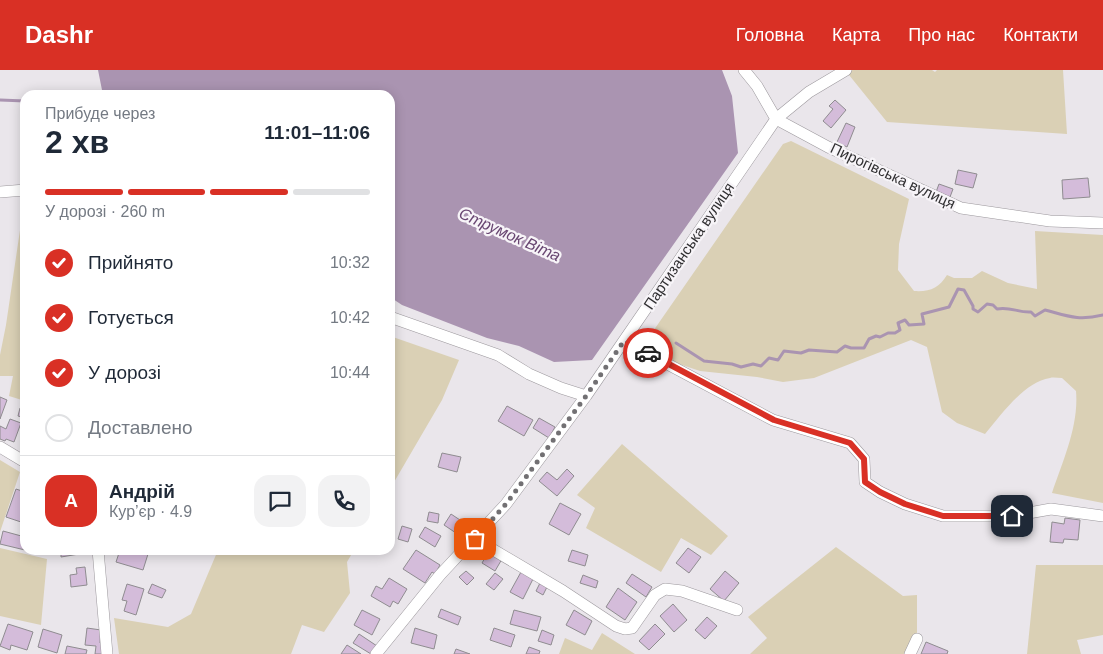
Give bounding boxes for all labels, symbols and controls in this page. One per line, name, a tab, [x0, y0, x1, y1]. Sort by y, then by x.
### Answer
text: Dashr	[25, 21, 93, 48]
text: Головна	[736, 25, 804, 45]
text: Карта	[832, 25, 880, 45]
text: Про нас	[908, 25, 975, 45]
text: Контакти	[1003, 25, 1078, 45]
text: Прибуде через	[45, 105, 155, 122]
text: 11:01–11:06	[264, 122, 370, 143]
text: 2 хв	[45, 124, 109, 160]
street label: Пирогівська вулиця	[828, 139, 958, 212]
street label: Партизанська вулиця	[640, 179, 737, 312]
text: У дорозі · 260 m	[45, 203, 165, 220]
water label: Струмок Віта	[456, 204, 563, 264]
icon: check	[45, 249, 73, 277]
text: Прийнято	[88, 252, 173, 273]
text: 10:32	[330, 254, 370, 271]
icon: check	[45, 304, 73, 332]
text: Готується	[88, 307, 174, 328]
text: 10:42	[330, 309, 370, 326]
courier	[623, 328, 673, 378]
icon: car	[634, 339, 662, 367]
icon: check	[45, 359, 73, 387]
text: У дорозі	[88, 362, 161, 383]
text: 10:44	[330, 364, 370, 381]
text: Доставлено	[88, 417, 193, 438]
button: chat	[254, 475, 306, 527]
button: phone	[318, 475, 370, 527]
text: Андрій	[109, 481, 175, 502]
text: А	[64, 490, 78, 511]
pin	[991, 495, 1033, 537]
icon: home	[998, 502, 1026, 530]
text: Кур’єр · 4.9	[109, 503, 192, 520]
pin	[454, 518, 496, 560]
icon: bag	[461, 525, 489, 553]

